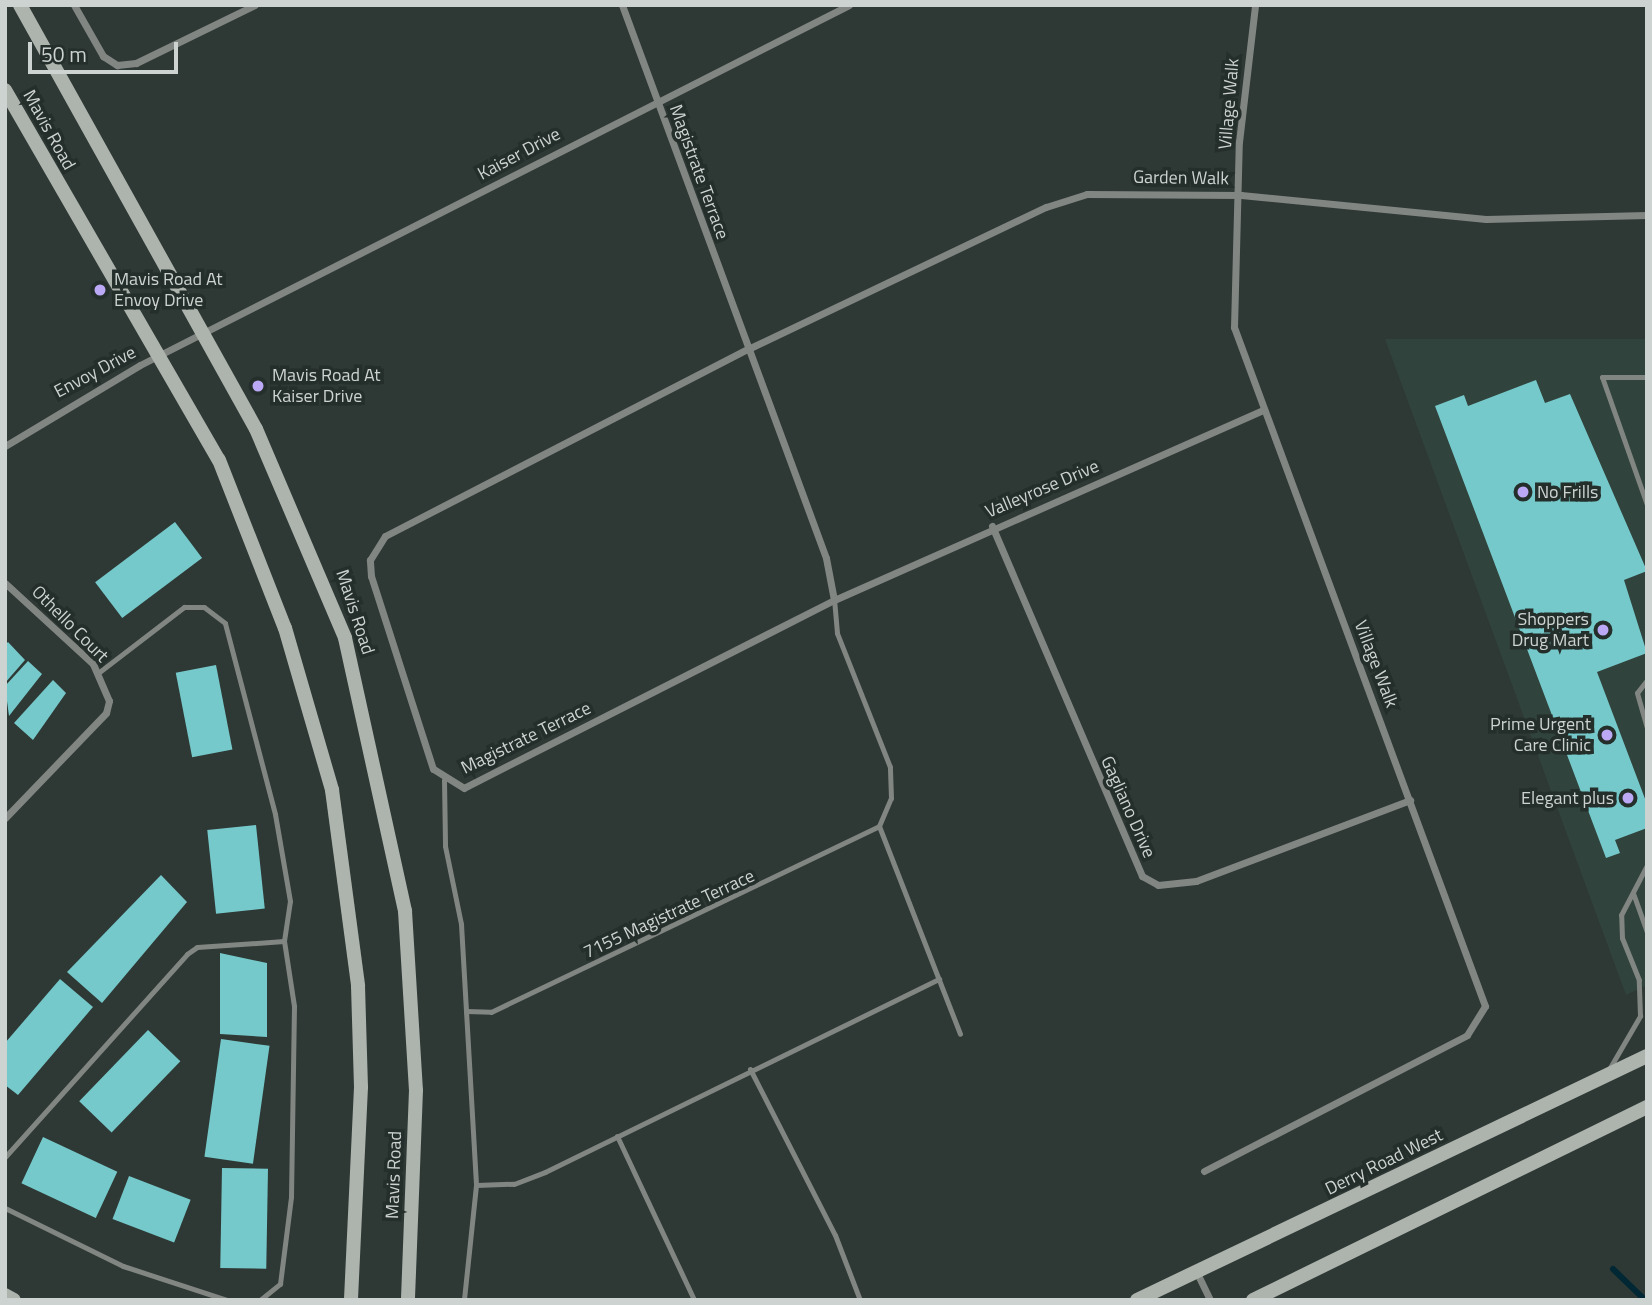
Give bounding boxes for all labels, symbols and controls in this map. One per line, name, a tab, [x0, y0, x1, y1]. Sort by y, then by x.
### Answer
scale bar	[32, 28, 182, 72]
text: 50 m	[41, 38, 87, 70]
street label: Village Walk	[1214, 57, 1244, 151]
street label: Mavis Road	[18, 86, 80, 174]
street label: Magistrate Terrace	[665, 102, 733, 242]
street label: Kaiser Drive	[474, 123, 564, 185]
street label: Garden Walk	[1133, 166, 1229, 190]
place label: Mavis Road At Envoy Drive	[114, 269, 223, 312]
marker: Mavis Road At Envoy Drive	[92, 282, 108, 298]
street label: Envoy Drive	[50, 341, 140, 403]
place label: Mavis Road At Kaiser Drive	[272, 365, 381, 408]
marker: Mavis Road At Kaiser Drive	[250, 378, 266, 394]
street label: Valleyrose Drive	[982, 455, 1102, 523]
place label: No Frills	[1537, 481, 1598, 503]
marker: No Frills	[1515, 484, 1531, 500]
street label: Mavis Road	[331, 567, 379, 657]
street label: Othello Court	[27, 581, 113, 667]
place label: Shoppers Drug Mart	[1512, 609, 1589, 652]
street label: Village Walk	[1350, 617, 1402, 711]
marker: Shoppers Drug Mart	[1595, 622, 1611, 638]
street label: Magistrate Terrace	[458, 697, 594, 779]
place label: Prime Urgent Care Clinic	[1490, 714, 1591, 756]
marker: Prime Urgent Care Clinic	[1597, 725, 1617, 745]
street label: Gagliano Drive	[1096, 753, 1160, 861]
place label: Elegant plus	[1521, 787, 1614, 809]
marker: Elegant plus	[1620, 790, 1636, 806]
street label: 7155 Magistrate Terrace	[580, 865, 758, 963]
street label: Derry Road West	[1322, 1124, 1446, 1200]
street label: Mavis Road	[382, 1131, 406, 1219]

